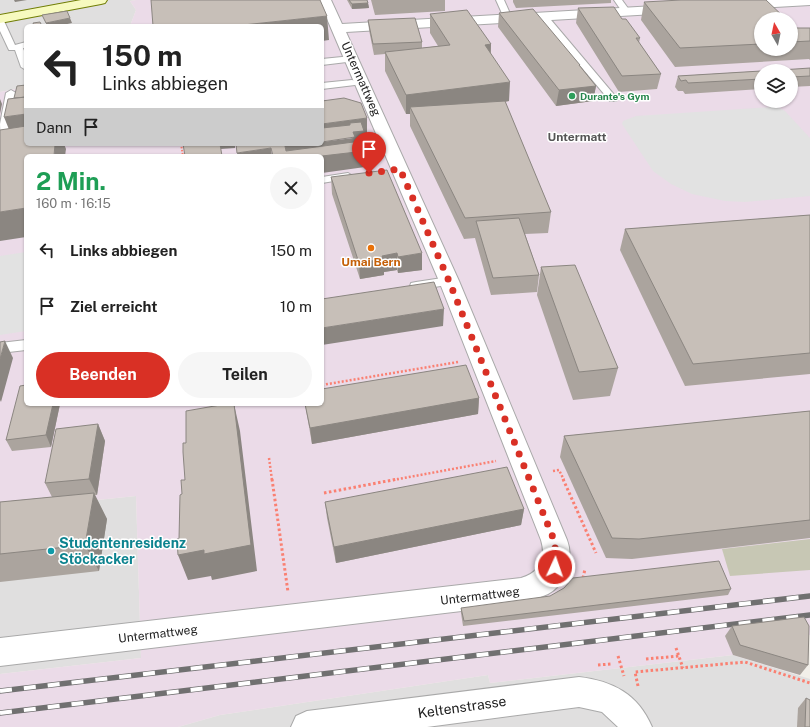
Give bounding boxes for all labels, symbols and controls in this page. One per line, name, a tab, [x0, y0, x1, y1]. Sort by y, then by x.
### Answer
north arrow	[754, 12, 798, 56]
map controls	[754, 12, 798, 108]
text: 150 m	[102, 39, 182, 72]
icon: left	[36, 40, 88, 92]
street label: Untermattweg	[338, 40, 384, 118]
button: layers	[754, 64, 798, 108]
text: Links abbiegen	[102, 73, 228, 94]
place label: Durante's Gym	[580, 90, 649, 102]
marker: Durante's Gym	[567, 91, 577, 101]
icon: arrive	[80, 116, 102, 138]
text: Dann	[36, 119, 72, 136]
district label: Untermatt	[547, 130, 607, 144]
pin	[352, 132, 386, 173]
icon: arrive	[358, 138, 380, 160]
text: 2 Min.	[36, 167, 106, 195]
button: close	[270, 167, 312, 209]
text: 160 m · 16:15	[36, 196, 111, 211]
icon: left	[36, 239, 58, 261]
text: Links abbiegen	[70, 242, 177, 259]
text: 150 m	[270, 242, 312, 259]
marker: Umai Bern	[366, 243, 376, 253]
place label: Umai Bern	[341, 255, 401, 269]
icon: arrive	[36, 295, 58, 317]
text: Ziel erreicht	[70, 298, 157, 315]
text: 10 m	[280, 298, 312, 315]
button: Beenden	[36, 352, 170, 398]
button: Teilen	[178, 352, 312, 398]
place label: Studentenresidenz Stöckacker	[59, 535, 186, 567]
marker: Studentenresidenz Stöckacker	[46, 546, 56, 556]
position arrow	[534, 546, 576, 588]
street label: Untermattweg	[439, 584, 521, 608]
street label: Untermattweg	[117, 622, 199, 646]
street label: Keltenstrasse	[417, 693, 507, 721]

